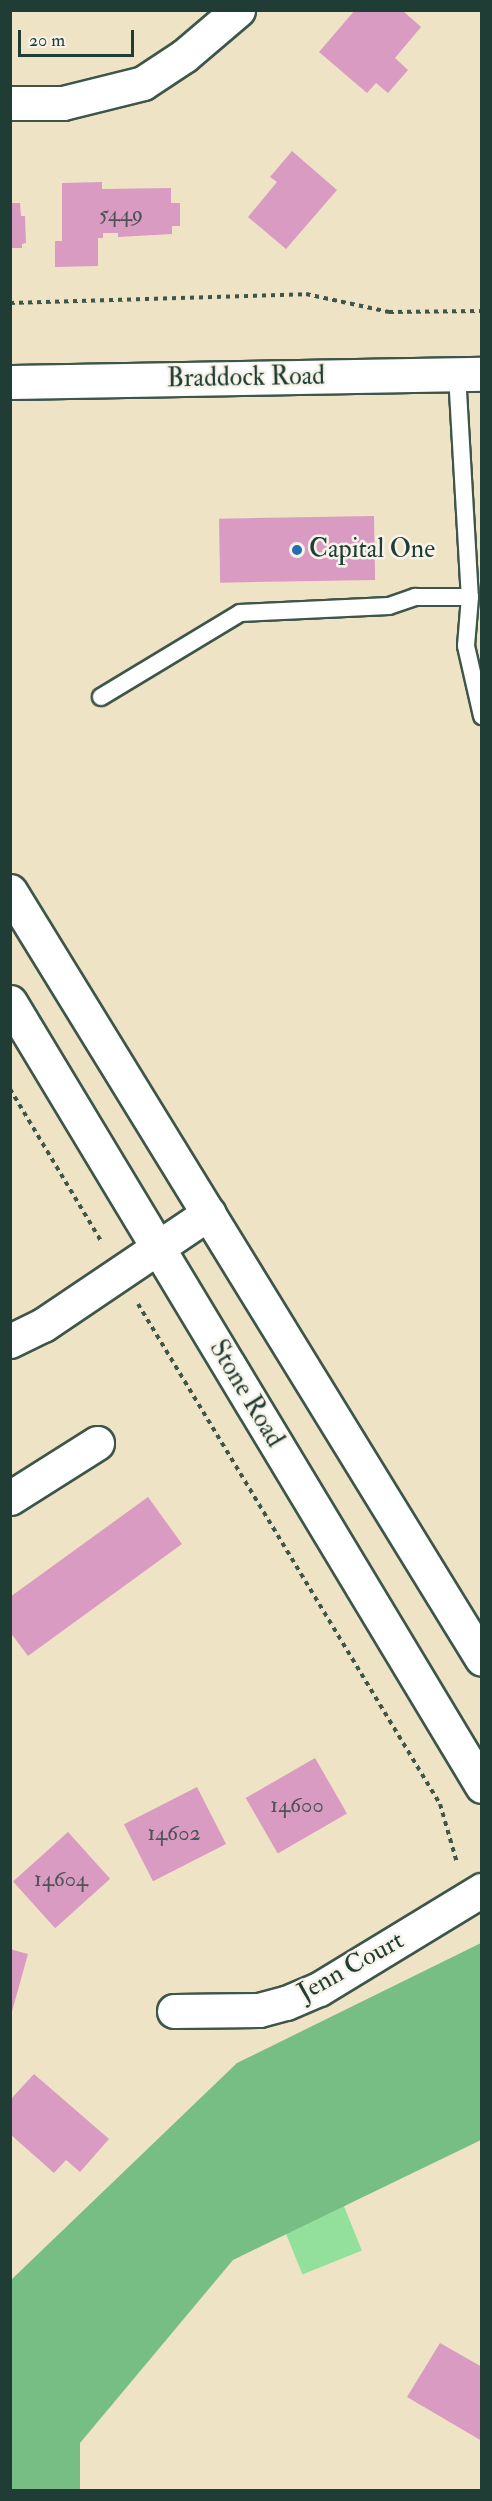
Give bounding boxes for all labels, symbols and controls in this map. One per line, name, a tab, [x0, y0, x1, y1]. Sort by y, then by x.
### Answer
scale bar	[21, 18, 136, 56]
text: 20 m	[29, 29, 65, 52]
house number: 5449	[99, 202, 143, 228]
street label: Braddock Road	[167, 361, 325, 395]
place label: Capital One	[309, 534, 435, 566]
marker: Capital One	[290, 543, 304, 557]
street label: Stone Road	[202, 1335, 290, 1453]
house number: 14600	[270, 1793, 324, 1819]
house number: 14602	[147, 1821, 201, 1847]
house number: 14604	[34, 1867, 88, 1893]
street label: Jenn Court	[293, 1925, 409, 2009]

